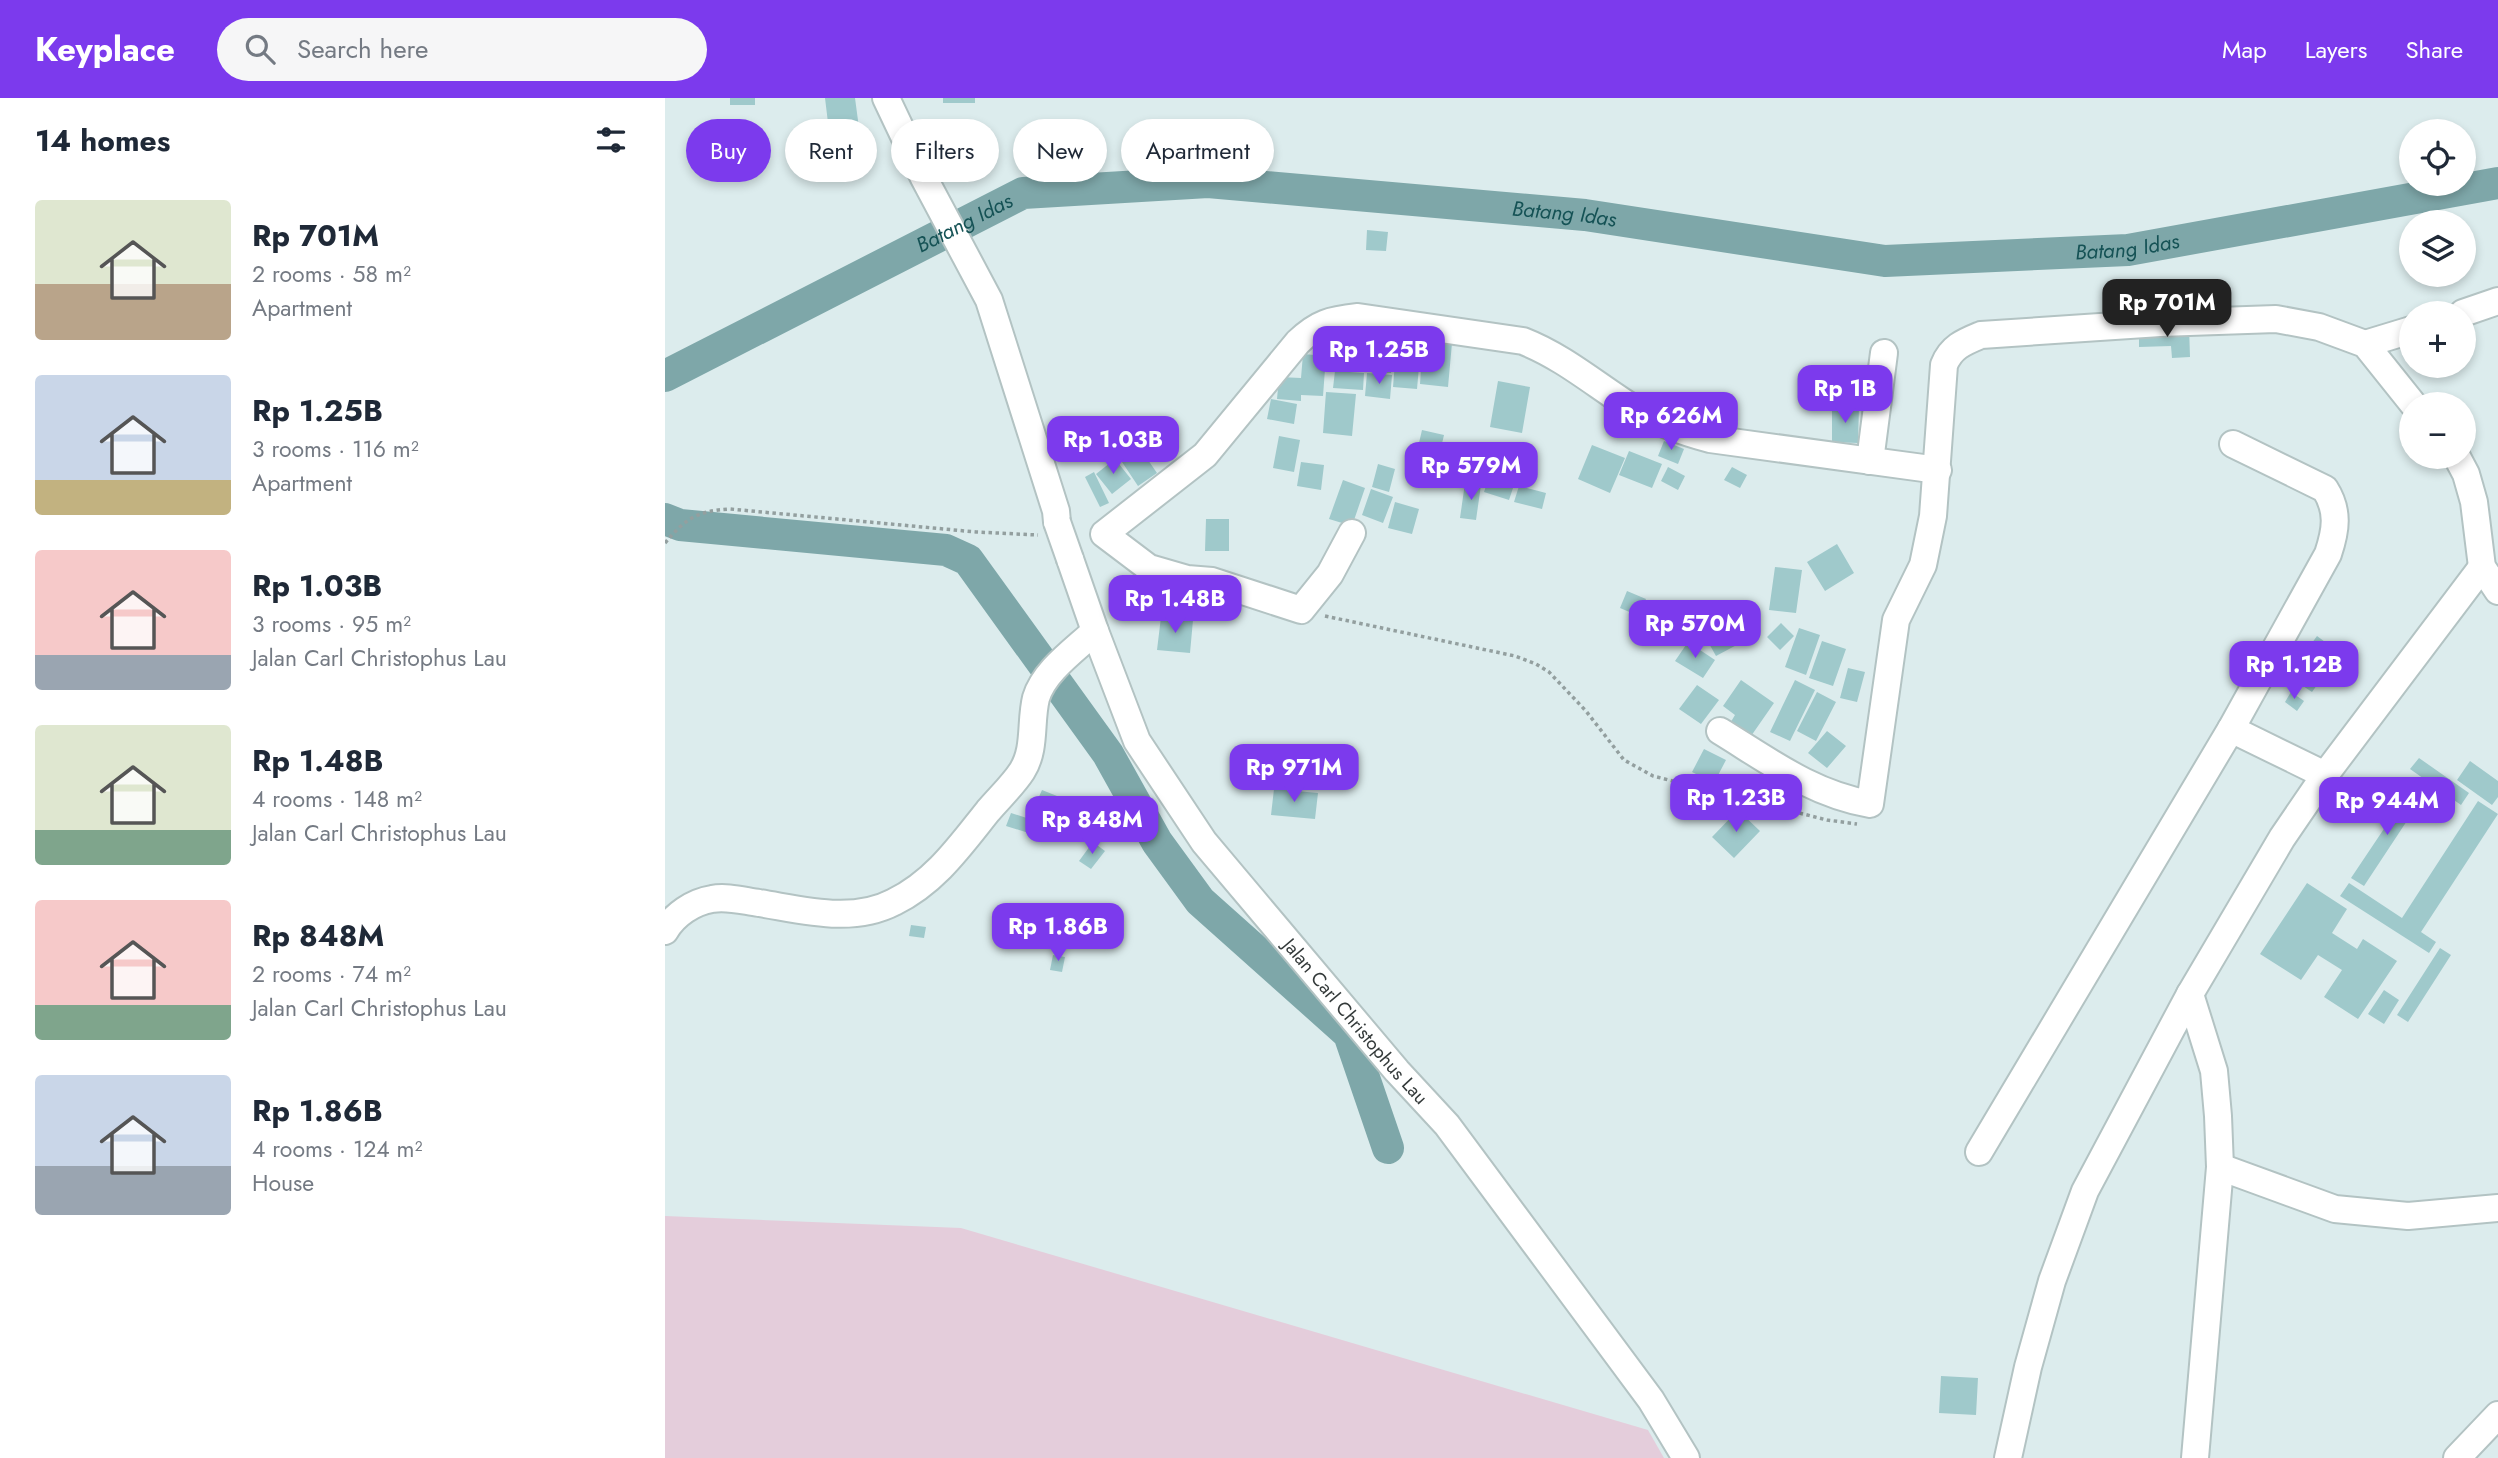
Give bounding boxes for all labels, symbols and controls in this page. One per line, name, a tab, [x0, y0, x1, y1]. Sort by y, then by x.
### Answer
search box	[217, 18, 707, 81]
text: Keyplace	[35, 26, 175, 73]
icon: search	[241, 30, 279, 68]
text: Search here	[297, 30, 428, 68]
text: Map	[2222, 32, 2267, 67]
text: Layers	[2305, 32, 2367, 67]
text: Share	[2405, 32, 2463, 67]
text: 14 homes	[35, 119, 170, 162]
chip: Buy	[686, 119, 771, 182]
chip: Rent	[785, 119, 877, 182]
chip: Filters	[891, 119, 999, 182]
chip: New	[1013, 119, 1107, 182]
chip: Apartment	[1121, 119, 1274, 182]
map controls	[2399, 119, 2476, 469]
button: locate	[2399, 119, 2476, 196]
icon: filters	[592, 121, 630, 159]
water label: Batang Idas	[911, 186, 1018, 260]
water label: Batang Idas	[1511, 194, 1619, 235]
button: layers	[2399, 210, 2476, 287]
text: Rp 701M	[252, 214, 379, 257]
water label: Batang Idas	[2074, 226, 2182, 267]
icon: home	[91, 228, 175, 312]
text: 2 rooms · 58 m²	[252, 257, 411, 291]
pin: Rp 701M	[2102, 280, 2232, 339]
text: Rp 701M	[2118, 285, 2216, 319]
text: Apartment	[252, 291, 352, 325]
button: +	[2399, 301, 2476, 378]
pin: Rp 1.25B	[1307, 327, 1451, 386]
text: Rp 1.25B	[1329, 332, 1429, 366]
pin: Rp 1B	[1796, 366, 1894, 425]
text: Rp 1B	[1814, 371, 1876, 405]
text: Rp 1.25B	[252, 389, 383, 432]
pin: Rp 626M	[1606, 392, 1736, 452]
button: −	[2399, 392, 2476, 469]
text: Rp 626M	[1620, 398, 1722, 432]
icon: home	[91, 403, 175, 487]
pin: Rp 1.03B	[1041, 416, 1185, 476]
text: Rp 1.03B	[1063, 422, 1163, 456]
text: 3 rooms · 116 m²	[252, 432, 419, 466]
pin: Rp 579M	[1406, 442, 1536, 502]
text: Rp 579M	[1421, 448, 1521, 482]
text: Apartment	[252, 466, 352, 500]
text: Rp 1.03B	[252, 564, 382, 607]
pin: Rp 1.48B	[1103, 575, 1247, 635]
icon: home	[91, 578, 175, 662]
text: Rp 1.48B	[1125, 581, 1225, 615]
pin: Rp 570M	[1630, 601, 1760, 660]
text: Rp 570M	[1645, 606, 1745, 640]
text: 3 rooms · 95 m²	[252, 607, 411, 641]
text: Jalan Carl Christophus Lau	[252, 641, 507, 675]
pin: Rp 1.12B	[2222, 642, 2366, 701]
text: Rp 1.12B	[2245, 647, 2343, 681]
text: Rp 1.48B	[252, 739, 384, 782]
pin: Rp 971M	[1229, 744, 1359, 804]
text: Rp 971M	[1246, 750, 1342, 784]
icon: home	[91, 753, 175, 837]
pin: Rp 1.23B	[1664, 774, 1808, 834]
pin: Rp 944M	[2322, 778, 2452, 837]
text: Rp 1.23B	[1686, 780, 1786, 814]
text: 4 rooms · 148 m²	[252, 782, 422, 816]
text: Rp 944M	[2335, 783, 2439, 817]
pin: Rp 848M	[1027, 796, 1157, 856]
text: Rp 848M	[1041, 802, 1143, 836]
text: Jalan Carl Christophus Lau	[252, 816, 507, 850]
pin: Rp 1.86B	[986, 904, 1130, 963]
text: Rp 1.86B	[1008, 909, 1108, 943]
text: Rp 848M	[252, 914, 384, 957]
icon: home	[91, 928, 175, 1012]
street label: Jalan Carl Christophus Lau	[1275, 930, 1435, 1110]
text: 2 rooms · 74 m²	[252, 957, 411, 991]
text: Jalan Carl Christophus Lau	[252, 991, 507, 1025]
text: Rp 1.86B	[252, 1089, 383, 1132]
icon: home	[91, 1103, 175, 1187]
text: 4 rooms · 124 m²	[252, 1132, 423, 1166]
text: House	[252, 1166, 314, 1200]

